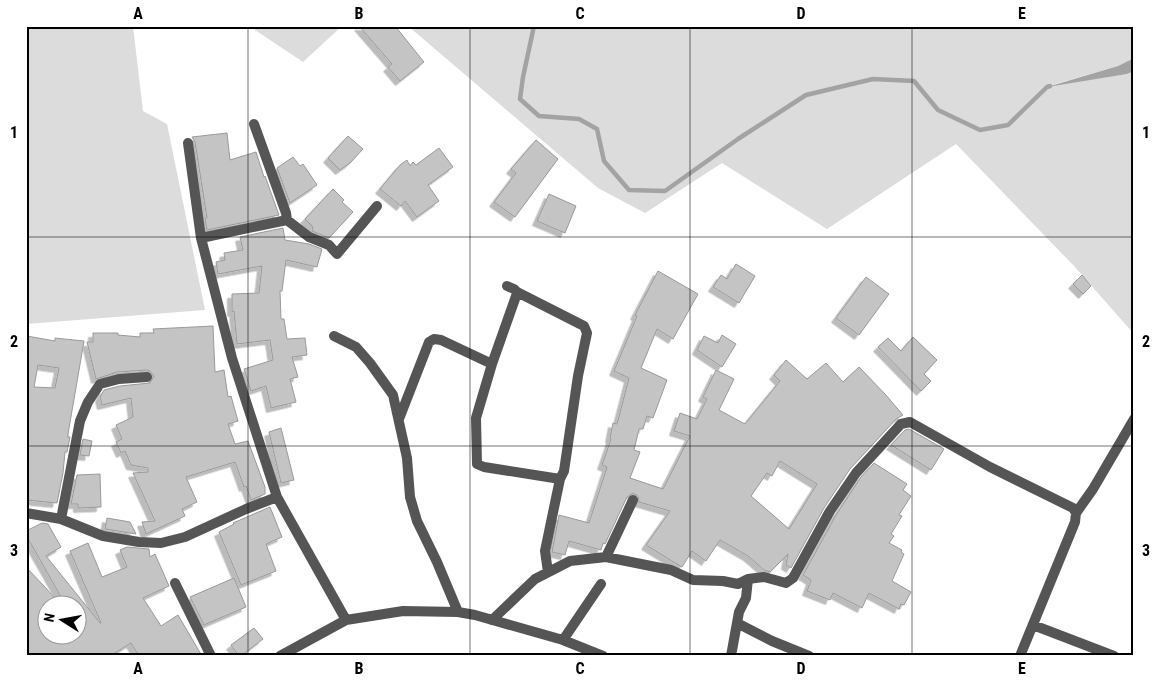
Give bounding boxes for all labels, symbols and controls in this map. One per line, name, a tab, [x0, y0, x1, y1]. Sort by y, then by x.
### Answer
text: A	[133, 4, 143, 23]
text: B	[355, 4, 364, 23]
text: C	[575, 4, 585, 23]
text: D	[796, 4, 806, 23]
text: E	[1018, 4, 1026, 23]
text: 1	[10, 123, 18, 142]
text: 1	[1142, 123, 1150, 142]
text: 2	[10, 332, 18, 351]
text: 2	[1142, 332, 1150, 351]
text: 3	[10, 541, 18, 560]
text: 3	[1142, 541, 1150, 560]
north arrow	[38, 594, 88, 644]
text: N	[41, 612, 58, 623]
text: A	[133, 659, 143, 678]
text: B	[355, 659, 364, 678]
text: C	[575, 659, 585, 678]
text: D	[796, 659, 806, 678]
text: E	[1018, 659, 1026, 678]

